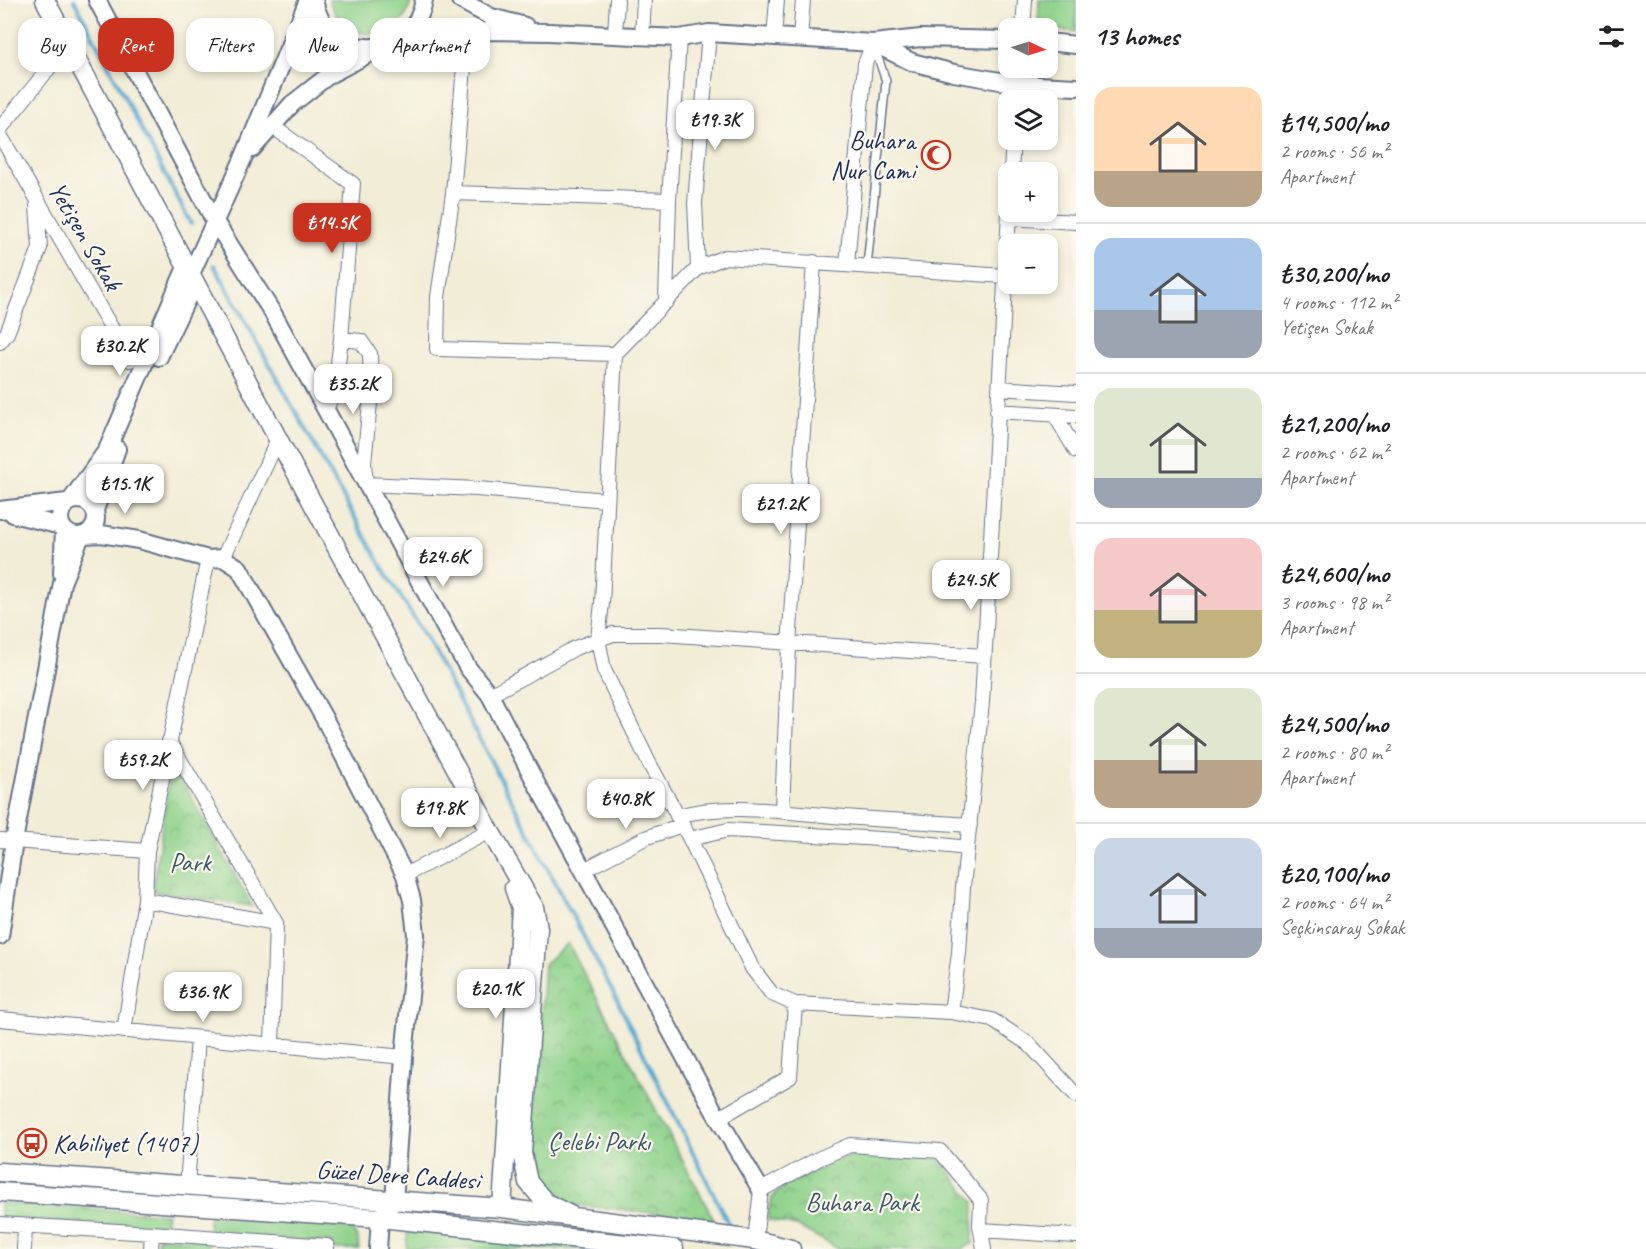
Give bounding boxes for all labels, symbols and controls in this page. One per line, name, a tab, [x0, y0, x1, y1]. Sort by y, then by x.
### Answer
chip: Buy	[18, 18, 86, 72]
chip: Rent	[98, 18, 174, 72]
chip: Filters	[186, 18, 274, 72]
chip: New	[286, 18, 358, 72]
chip: Apartment	[370, 18, 490, 72]
north arrow	[998, 18, 1058, 78]
map controls	[998, 18, 1058, 294]
text: 13 homes	[1094, 20, 1179, 53]
icon: filters	[1595, 20, 1628, 53]
button: layers	[998, 90, 1058, 150]
pin: ₺19.3K	[666, 100, 764, 151]
text: ₺14,500/mo	[1280, 106, 1388, 139]
text: ₺19.3K	[690, 107, 740, 132]
icon: home	[1142, 111, 1214, 183]
place label: Buhara Nur Cami	[830, 124, 918, 187]
mosque icon: Buhara Nur Cami	[920, 139, 952, 171]
text: 2 rooms · 56 m²	[1280, 139, 1388, 164]
button: +	[998, 162, 1058, 222]
text: Apartment	[1280, 164, 1353, 189]
street label: Yetişen Sokak	[41, 176, 131, 298]
pin: ₺14.5K	[283, 203, 381, 254]
text: ₺14.5K	[307, 210, 357, 235]
button: −	[998, 234, 1058, 294]
text: ₺30,200/mo	[1280, 257, 1389, 290]
icon: home	[1142, 262, 1214, 334]
text: 4 rooms · 112 m²	[1280, 290, 1397, 315]
text: Yetişen Sokak	[1280, 315, 1372, 340]
pin: ₺30.2K	[71, 326, 169, 377]
text: ₺30.2K	[95, 333, 145, 358]
pin: ₺35.2K	[304, 364, 402, 415]
text: ₺35.2K	[328, 371, 378, 396]
text: ₺21,200/mo	[1280, 407, 1389, 440]
icon: home	[1142, 412, 1214, 484]
text: 2 rooms · 62 m²	[1280, 440, 1388, 465]
pin: ₺15.1K	[76, 464, 174, 515]
text: Apartment	[1280, 465, 1353, 490]
text: ₺15.1K	[100, 471, 150, 496]
pin: ₺21.2K	[732, 484, 830, 535]
text: ₺21.2K	[756, 491, 806, 516]
pin: ₺24.6K	[394, 537, 492, 588]
text: ₺24.6K	[418, 544, 468, 569]
text: ₺24,600/mo	[1280, 557, 1389, 590]
pin: ₺24.5K	[922, 560, 1020, 611]
icon: home	[1142, 562, 1214, 634]
text: ₺24.5K	[946, 567, 996, 592]
text: 3 rooms · 98 m²	[1280, 590, 1388, 615]
text: Apartment	[1280, 615, 1353, 640]
text: ₺24,500/mo	[1280, 707, 1388, 740]
icon: home	[1142, 712, 1214, 784]
pin: ₺59.2K	[94, 740, 192, 791]
text: 2 rooms · 80 m²	[1280, 740, 1388, 765]
text: ₺59.2K	[118, 747, 168, 772]
text: Apartment	[1280, 765, 1353, 790]
pin: ₺40.8K	[577, 779, 675, 830]
text: ₺40.8K	[601, 786, 651, 811]
pin: ₺19.8K	[391, 788, 489, 839]
text: ₺19.8K	[415, 795, 465, 820]
park label: Park	[169, 846, 212, 879]
text: ₺20,100/mo	[1280, 857, 1389, 890]
icon: home	[1142, 862, 1214, 934]
text: 2 rooms · 64 m²	[1280, 890, 1388, 915]
text: Seçkinsaray Sokak	[1280, 915, 1404, 940]
pin: ₺20.1K	[447, 969, 545, 1020]
pin: ₺36.9K	[154, 972, 252, 1023]
text: ₺20.1K	[471, 976, 521, 1001]
text: ₺36.9K	[178, 979, 228, 1004]
park label: Çelebi Parkı	[548, 1125, 651, 1158]
bus stop icon: Kabiliyet (1407)	[16, 1127, 48, 1159]
place label: Kabiliyet (1407)	[53, 1127, 199, 1160]
street label: Güzel Dere Caddesi	[315, 1153, 484, 1197]
park label: Buhara Park	[805, 1186, 921, 1219]

